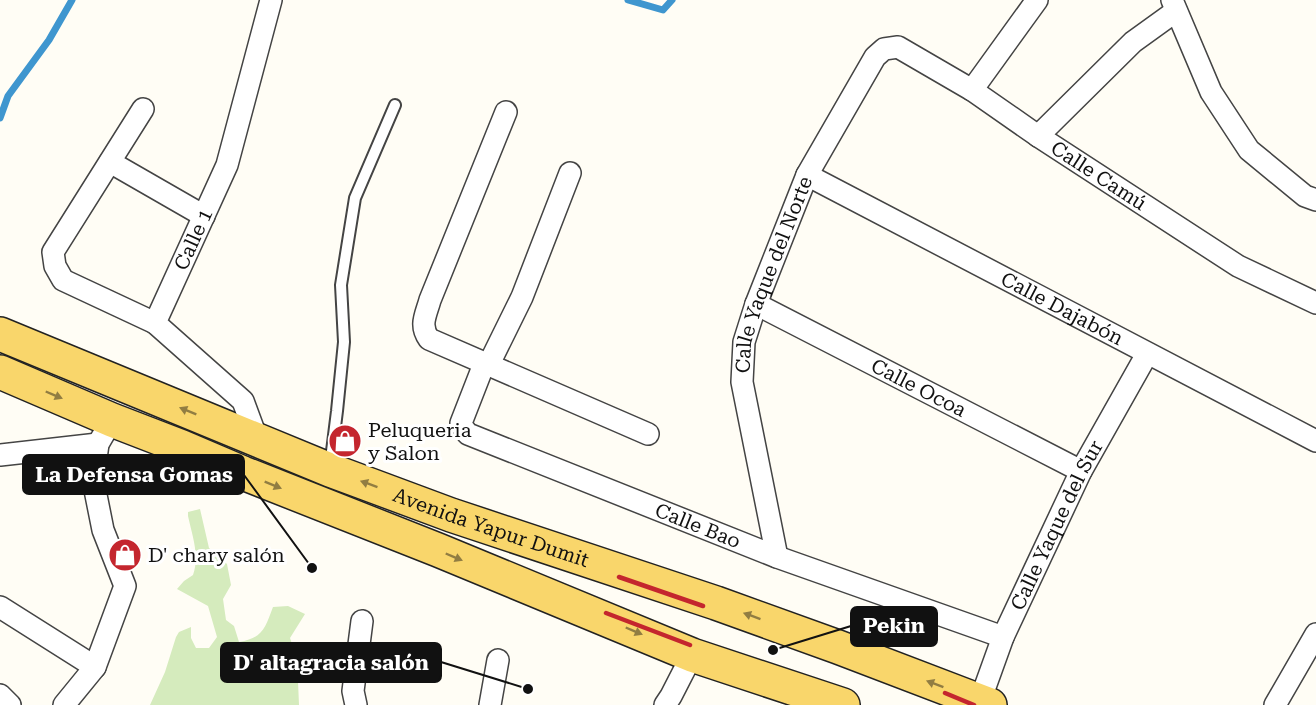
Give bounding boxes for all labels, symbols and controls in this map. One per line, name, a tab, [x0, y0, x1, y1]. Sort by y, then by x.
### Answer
street label: Calle Camú	[1046, 136, 1152, 216]
street label: Calle Yaque del Norte	[730, 173, 817, 374]
street label: Calle 1	[169, 205, 217, 274]
street label: Calle Dajabón	[997, 267, 1128, 350]
street label: Calle Ocoa	[867, 353, 971, 422]
one-way arrow	[45, 390, 63, 400]
one-way arrow	[179, 406, 197, 416]
place label: Peluqueria y Salon	[368, 418, 472, 465]
shop icon: Peluqueria y Salon	[327, 423, 363, 459]
street label: Calle Yaque del Sur	[1005, 436, 1108, 614]
callout: La Defensa Gomas	[23, 455, 244, 494]
text: La Defensa Gomas	[35, 463, 233, 487]
one-way arrow	[360, 479, 378, 489]
one-way arrow	[264, 481, 282, 490]
street label: Avenida Yapur Dumit	[390, 483, 593, 572]
street label: Calle Bao	[652, 498, 744, 553]
shop icon: D' chary salón	[107, 537, 143, 573]
place label: D' chary salón	[148, 543, 285, 567]
one-way arrow	[446, 552, 464, 562]
callout: Pekin	[851, 607, 937, 646]
one-way arrow	[743, 611, 761, 621]
text: Pekin	[863, 614, 925, 638]
one-way arrow	[626, 626, 644, 636]
callout: D' altagracia salón	[221, 643, 441, 682]
text: D' altagracia salón	[233, 651, 429, 675]
one-way arrow	[926, 679, 944, 689]

